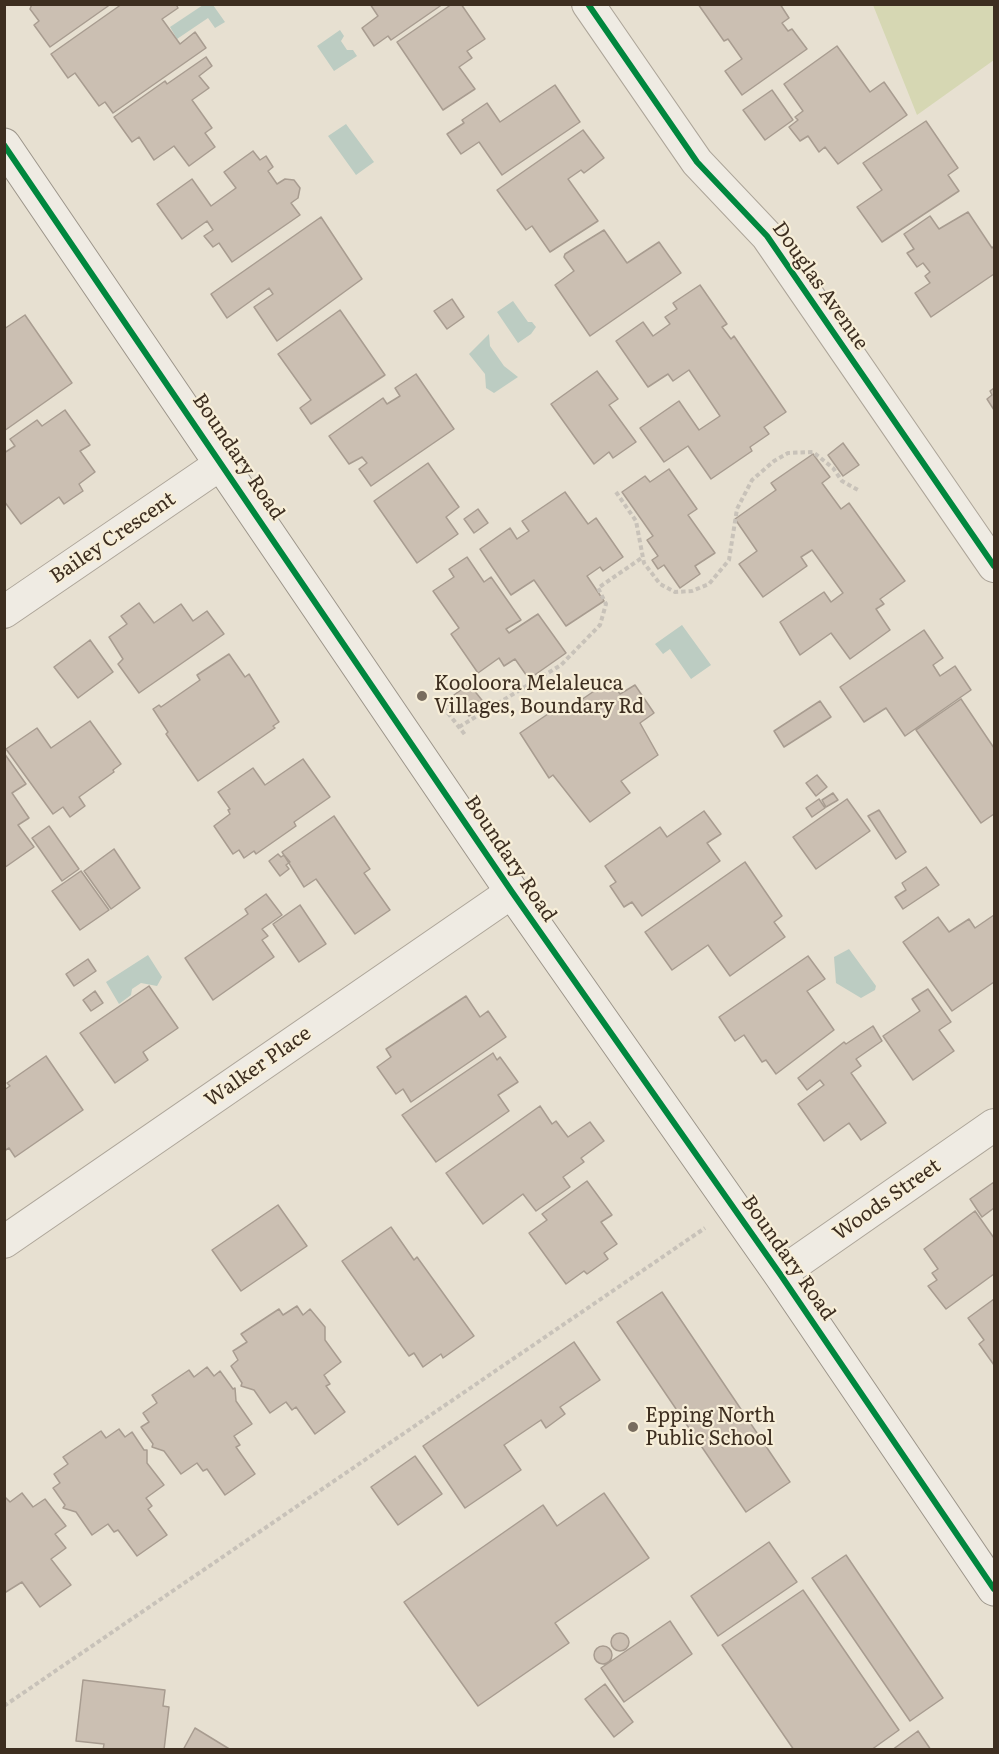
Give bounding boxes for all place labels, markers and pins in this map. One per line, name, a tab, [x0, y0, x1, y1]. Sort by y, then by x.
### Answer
place label: Kooloora Melaleuca Villages, Boundary Rd	[434, 672, 644, 719]
marker: Kooloora Melaleuca Villages, Boundary Rd	[415, 689, 429, 703]
place label: Epping North Public School	[645, 1404, 775, 1451]
marker: Epping North Public School	[626, 1420, 640, 1434]

